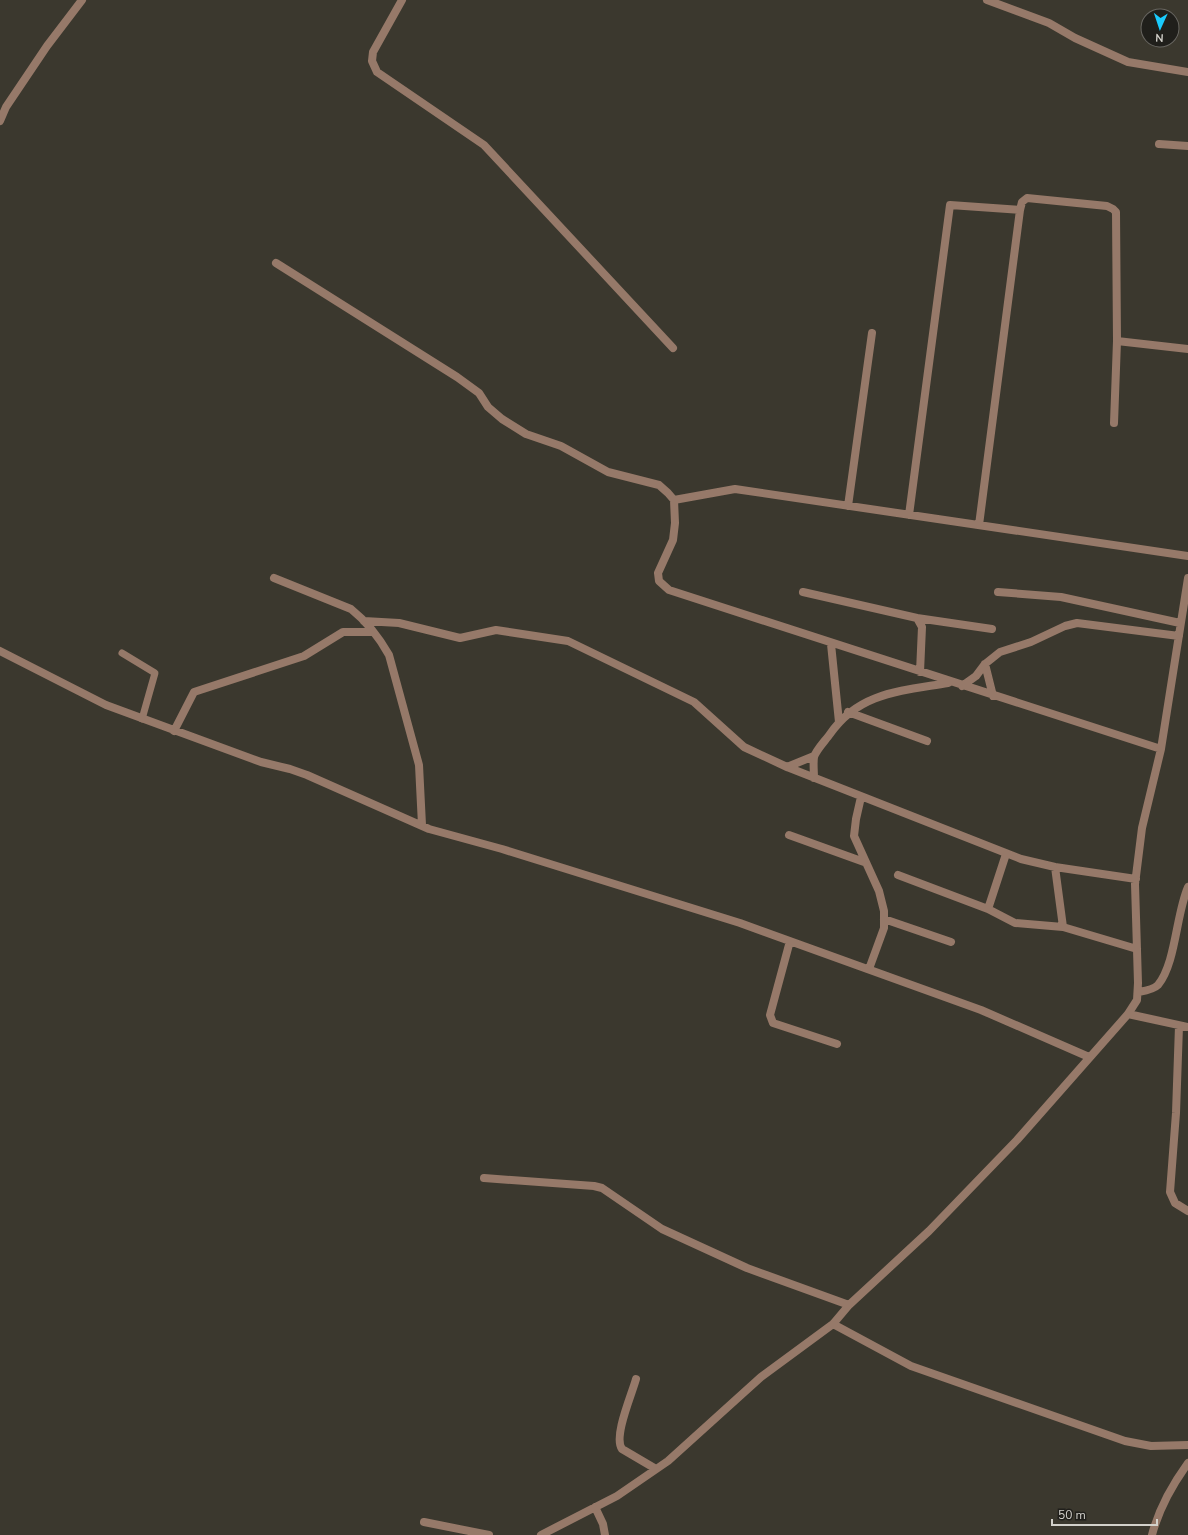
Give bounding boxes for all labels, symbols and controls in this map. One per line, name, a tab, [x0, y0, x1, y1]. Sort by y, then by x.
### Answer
north arrow	[1140, 8, 1180, 48]
text: N	[1155, 30, 1164, 45]
scale bar	[1052, 1501, 1157, 1527]
text: 50 m	[1058, 1507, 1086, 1523]

